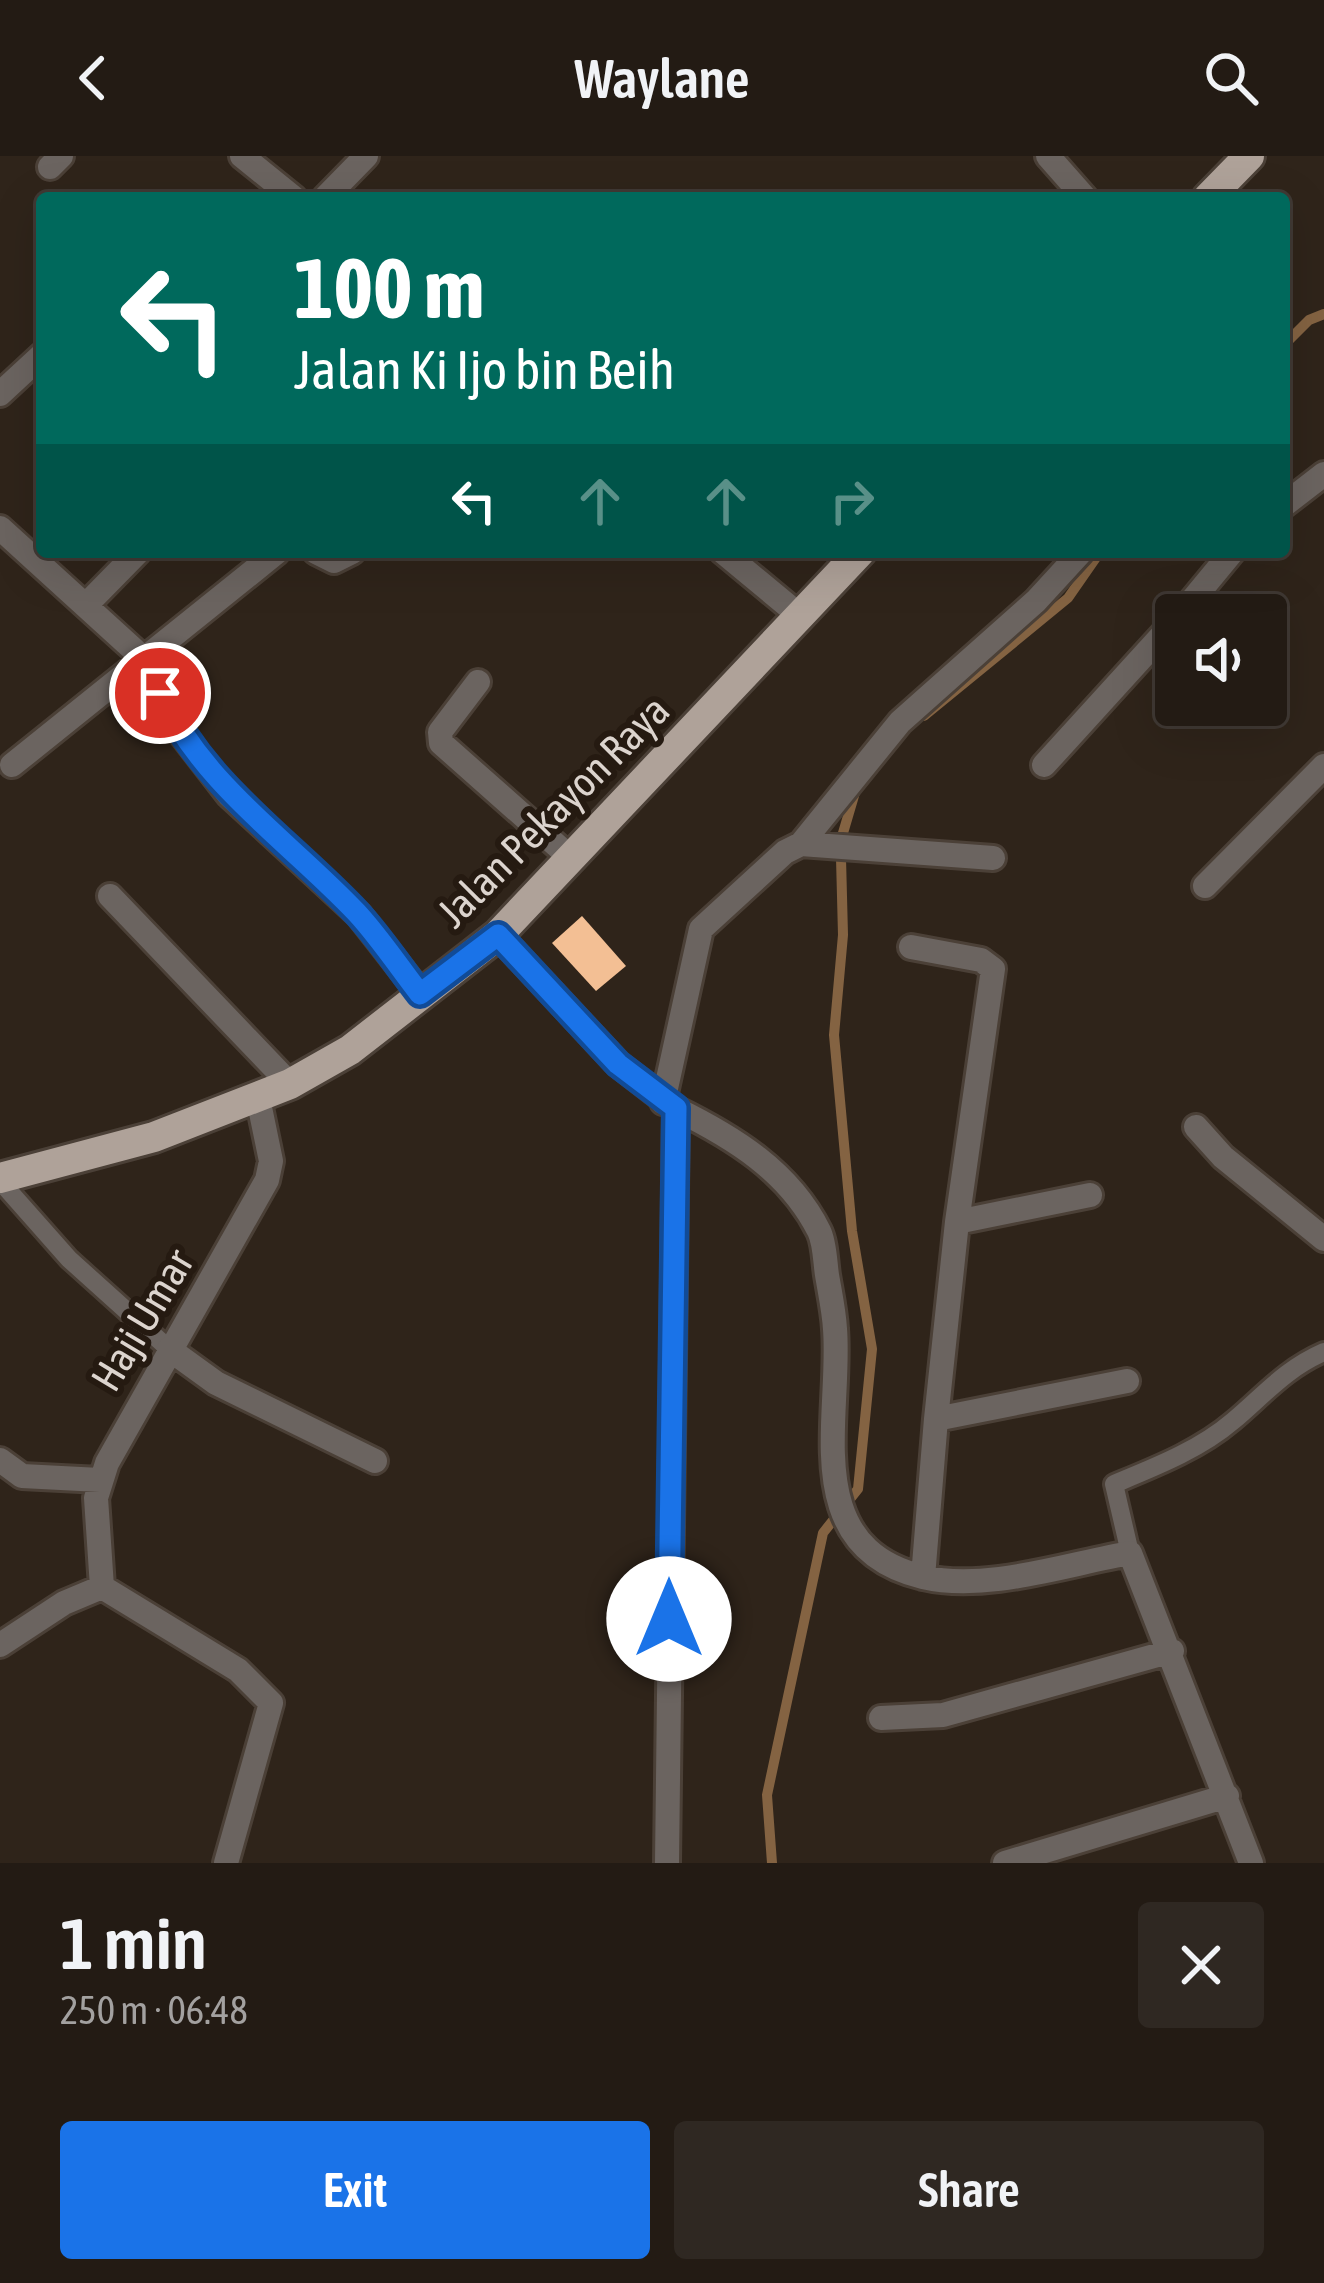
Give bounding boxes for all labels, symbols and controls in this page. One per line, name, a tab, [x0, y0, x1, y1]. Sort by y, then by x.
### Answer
icon: back	[60, 45, 126, 111]
icon: search	[1198, 45, 1264, 111]
text: Waylane	[574, 48, 750, 109]
icon: left	[96, 240, 252, 396]
text: 100 m	[294, 240, 484, 336]
text: Jalan Ki Ijo bin Beih	[294, 339, 675, 400]
icon: left	[441, 468, 507, 534]
icon: ahead	[567, 468, 633, 534]
icon: ahead	[693, 468, 759, 534]
icon: right	[819, 468, 885, 534]
map controls	[1155, 594, 1287, 726]
button: sound	[1155, 594, 1287, 726]
pin	[109, 642, 211, 744]
icon: arrive	[127, 660, 193, 726]
street label: Jalan Pekayon Raya	[428, 686, 678, 936]
street label: Haji Umar	[81, 1240, 203, 1399]
position arrow	[606, 1556, 732, 1682]
text: 1 min	[60, 1902, 207, 1984]
button: close	[1138, 1902, 1264, 2028]
text: 250 m · 06:48	[60, 1988, 248, 2032]
button: Exit	[60, 2121, 650, 2259]
button: Share	[674, 2121, 1264, 2259]

